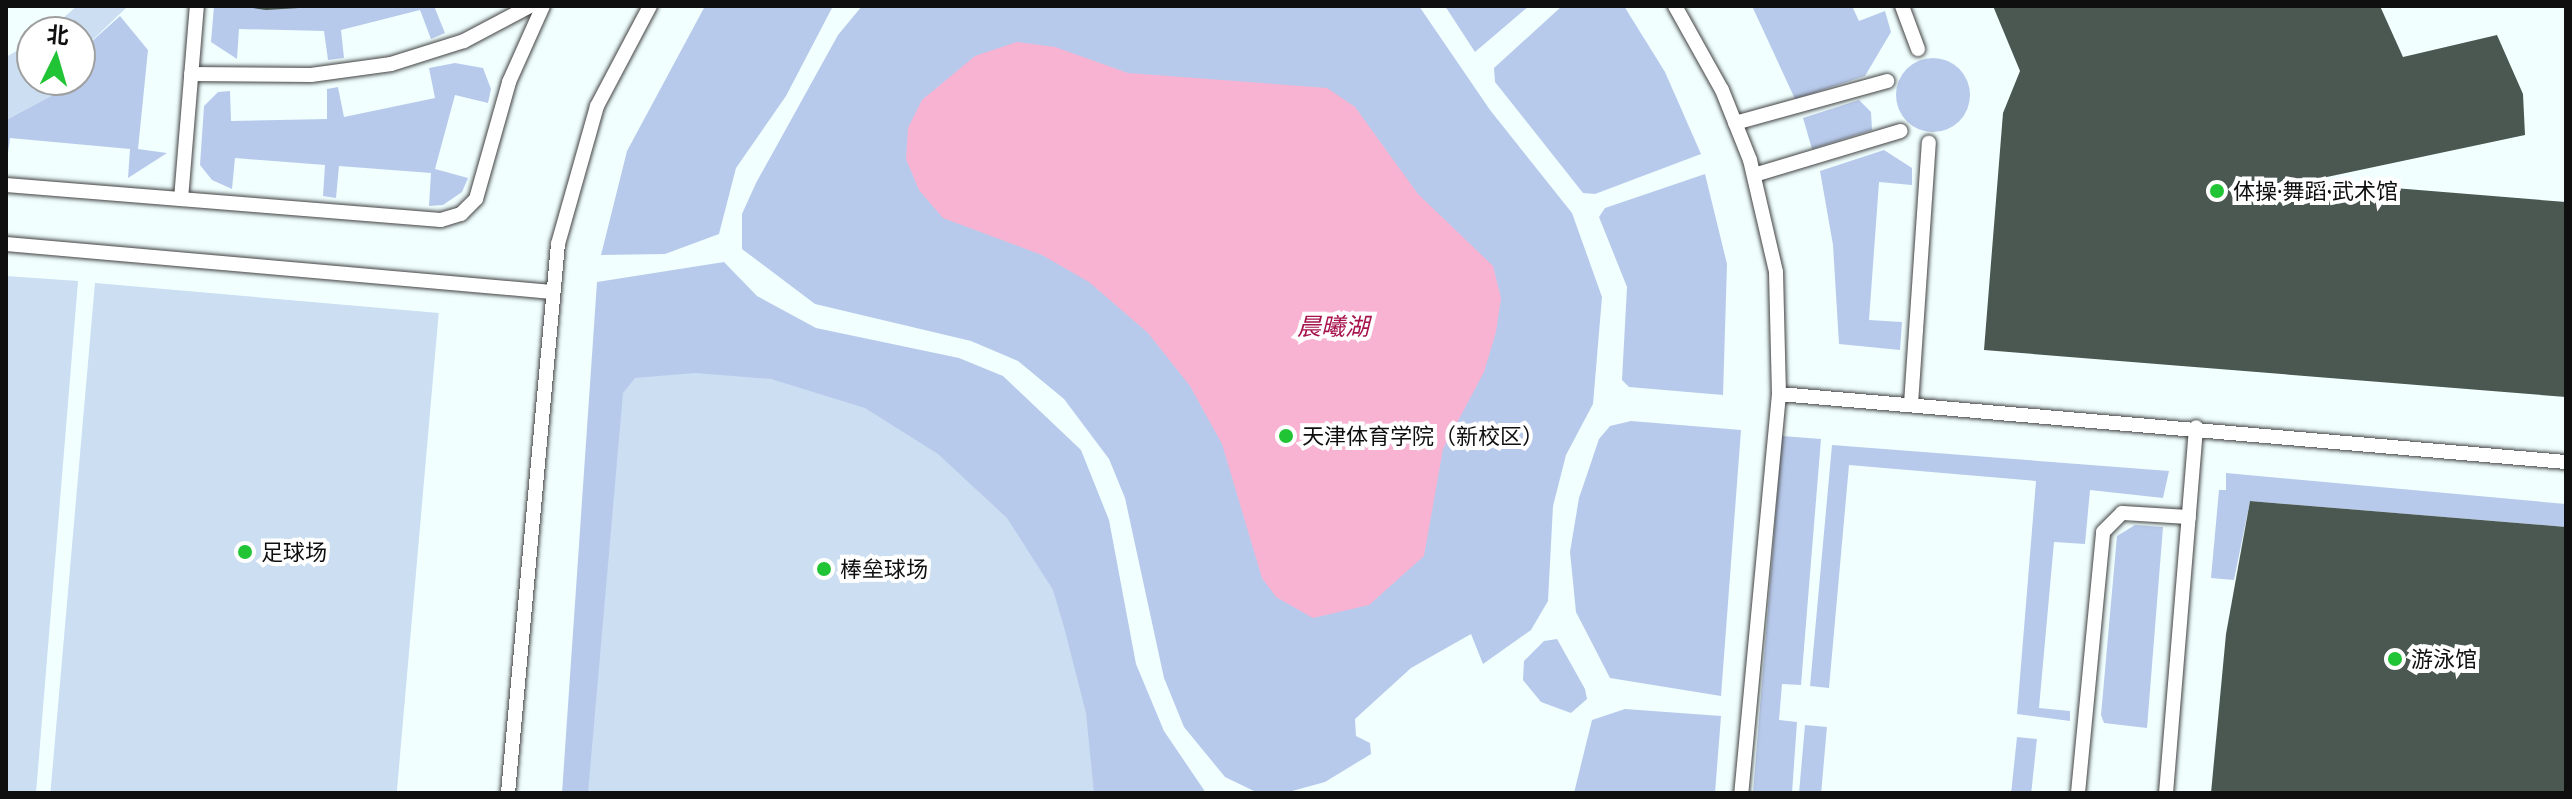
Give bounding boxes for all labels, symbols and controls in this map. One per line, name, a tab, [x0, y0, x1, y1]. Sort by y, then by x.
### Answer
north arrow	[16, 16, 96, 96]
text: 北	[46, 18, 70, 50]
place label: 体操·舞蹈·武术馆	[2233, 178, 2398, 204]
marker: 体操·舞蹈·武术馆	[2208, 182, 2226, 200]
water label: 晨曦湖	[1297, 312, 1369, 340]
place label: 天津体育学院（新校区）	[1302, 423, 1544, 449]
marker: 天津体育学院（新校区）	[1277, 427, 1295, 445]
place label: 足球场	[261, 539, 327, 565]
marker: 足球场	[236, 543, 254, 561]
place label: 棒垒球场	[840, 556, 928, 582]
marker: 棒垒球场	[815, 560, 833, 578]
place label: 游泳馆	[2411, 646, 2477, 672]
marker: 游泳馆	[2386, 650, 2404, 668]

